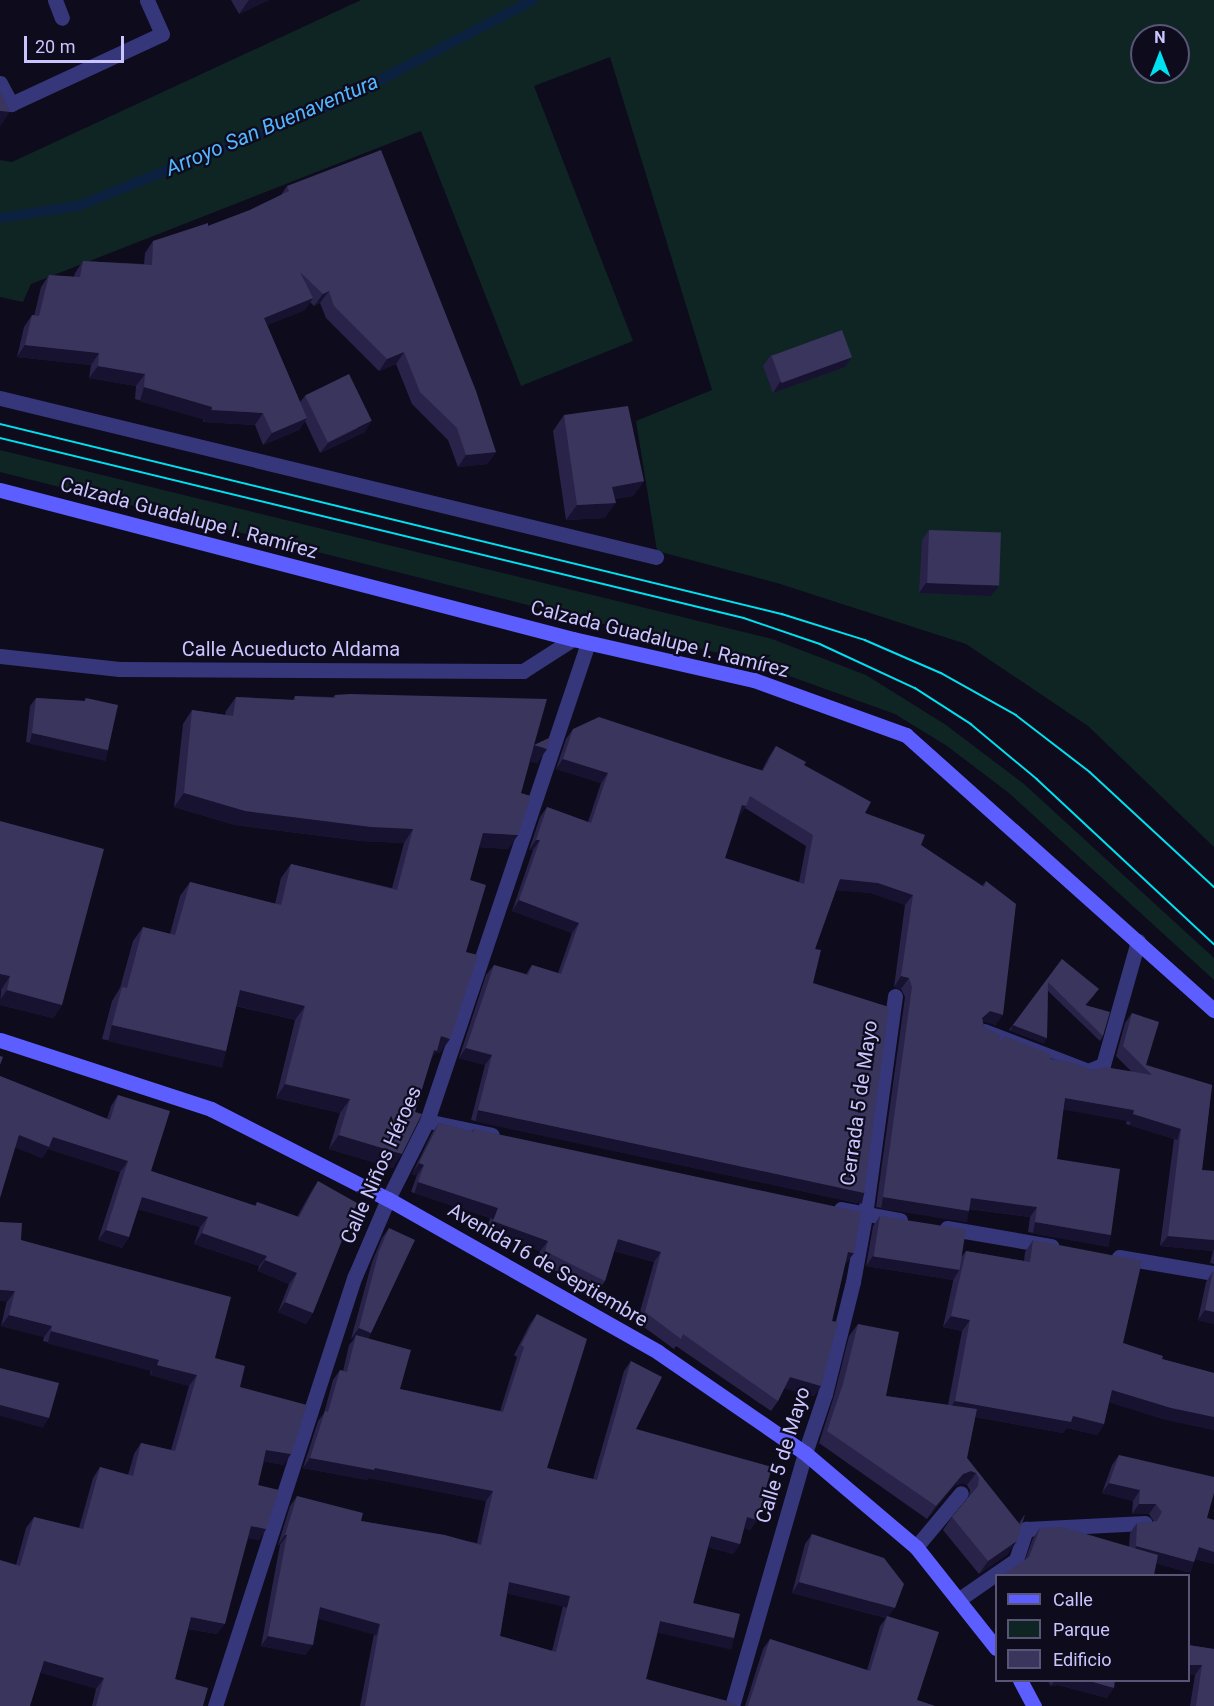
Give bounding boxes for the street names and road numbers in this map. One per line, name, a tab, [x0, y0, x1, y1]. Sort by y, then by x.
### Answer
street label: Calzada Guadalupe I. Ramírez	[58, 472, 320, 564]
street label: Calzada Guadalupe I. Ramírez	[528, 595, 792, 683]
street label: Calle Acueducto Aldama	[182, 637, 400, 661]
street label: Cerrada 5 de Mayo	[836, 1019, 882, 1187]
street label: Calle Niños Héroes	[335, 1083, 427, 1247]
street label: Avenida16 de Septiembre	[444, 1198, 652, 1332]
street label: Calle 5 de Mayo	[751, 1384, 815, 1526]

